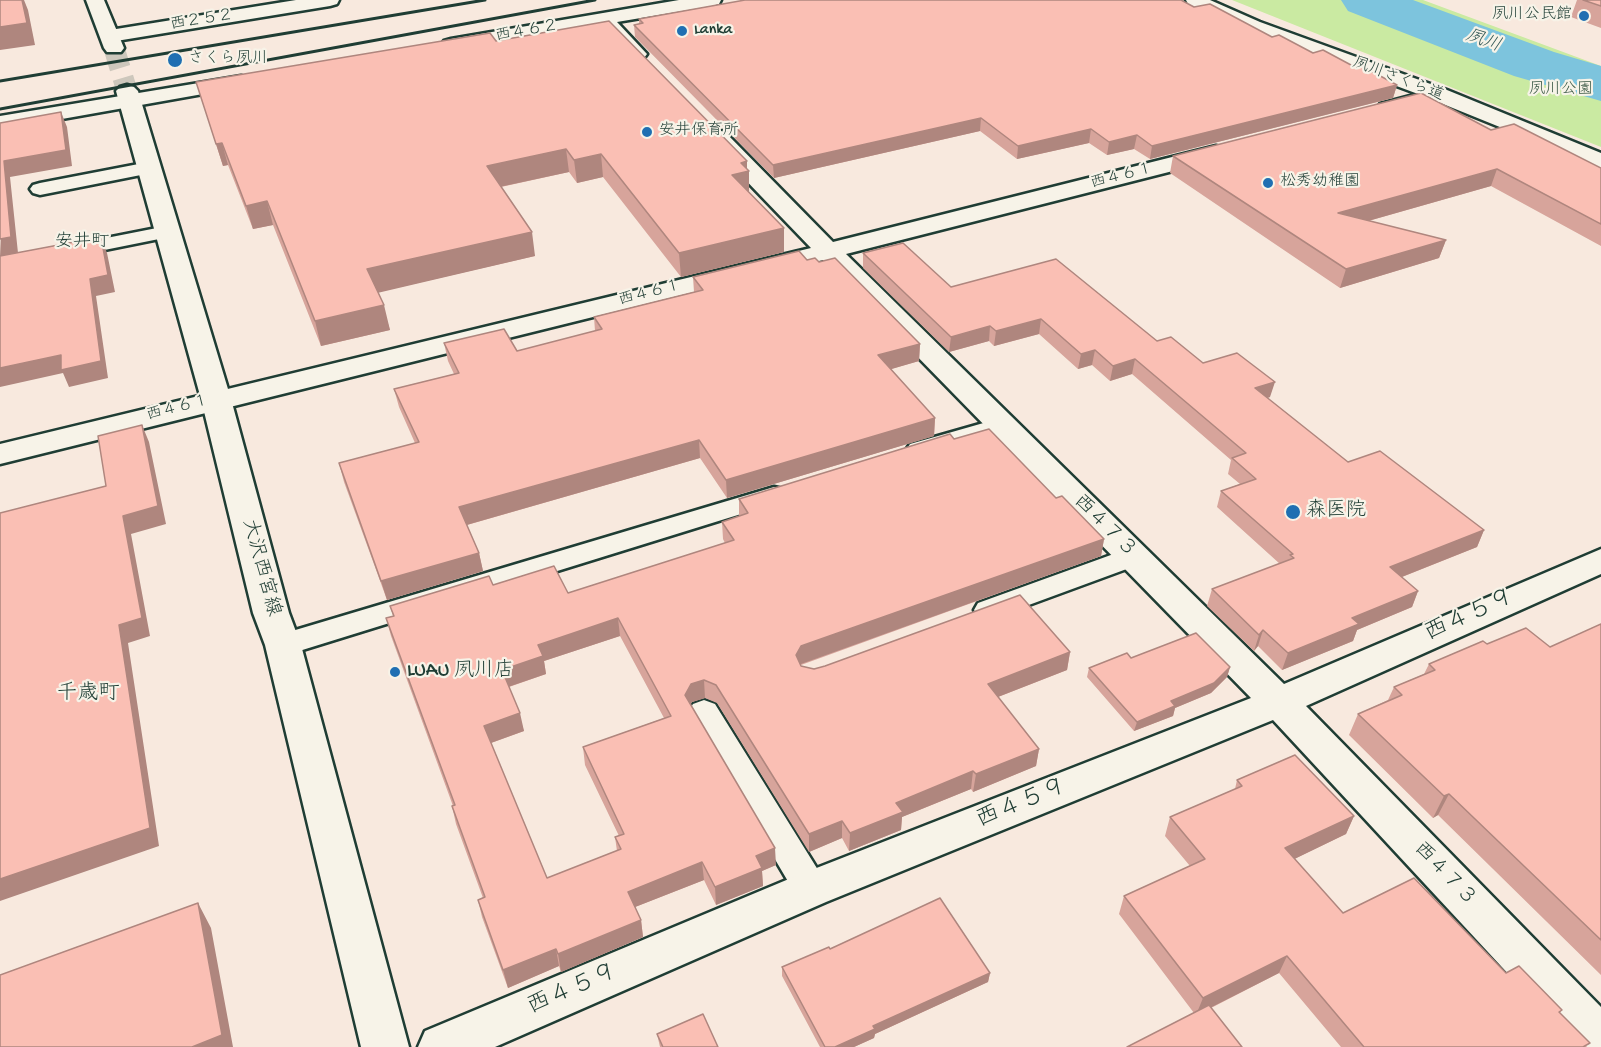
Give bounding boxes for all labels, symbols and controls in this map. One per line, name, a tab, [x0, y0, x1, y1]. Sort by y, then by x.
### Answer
place label: 夙川公民館	[1492, 6, 1572, 26]
street label: 西２５２	[169, 7, 235, 35]
marker: 夙川公民館	[1577, 9, 1591, 23]
street label: 西４６２	[494, 17, 560, 47]
place label: Lanka	[694, 21, 732, 41]
marker: Lanka	[675, 24, 689, 38]
water label: 夙川	[1462, 26, 1504, 58]
place label: さくら夙川	[188, 50, 268, 70]
marker: さくら夙川	[166, 51, 184, 69]
street label: 夙川さくら道	[1350, 54, 1446, 106]
park label: 夙川公園	[1529, 81, 1593, 101]
place label: 安井保育所	[659, 122, 739, 142]
marker: 安井保育所	[640, 125, 654, 139]
street label: 西４６１	[1089, 160, 1155, 194]
place label: 松秀幼稚園	[1280, 173, 1360, 193]
marker: 松秀幼稚園	[1261, 176, 1275, 190]
district label: 安井町	[55, 232, 109, 254]
street label: 西４６１	[617, 277, 683, 311]
street label: 西４６１	[145, 392, 211, 426]
street label: 西４７３	[1067, 490, 1141, 564]
place label: 森医院	[1306, 500, 1366, 524]
marker: 森医院	[1284, 503, 1302, 521]
street label: 大沢西宮線	[235, 517, 285, 619]
street label: 西４５９	[1420, 584, 1520, 650]
place label: LUAU 夙川店	[407, 660, 514, 684]
marker: LUAU 夙川店	[388, 665, 402, 679]
district label: 千歳町	[57, 682, 119, 708]
street label: 西４５９	[972, 774, 1072, 836]
street label: 西４７３	[1408, 838, 1480, 912]
street label: 西４５９	[523, 959, 623, 1023]

